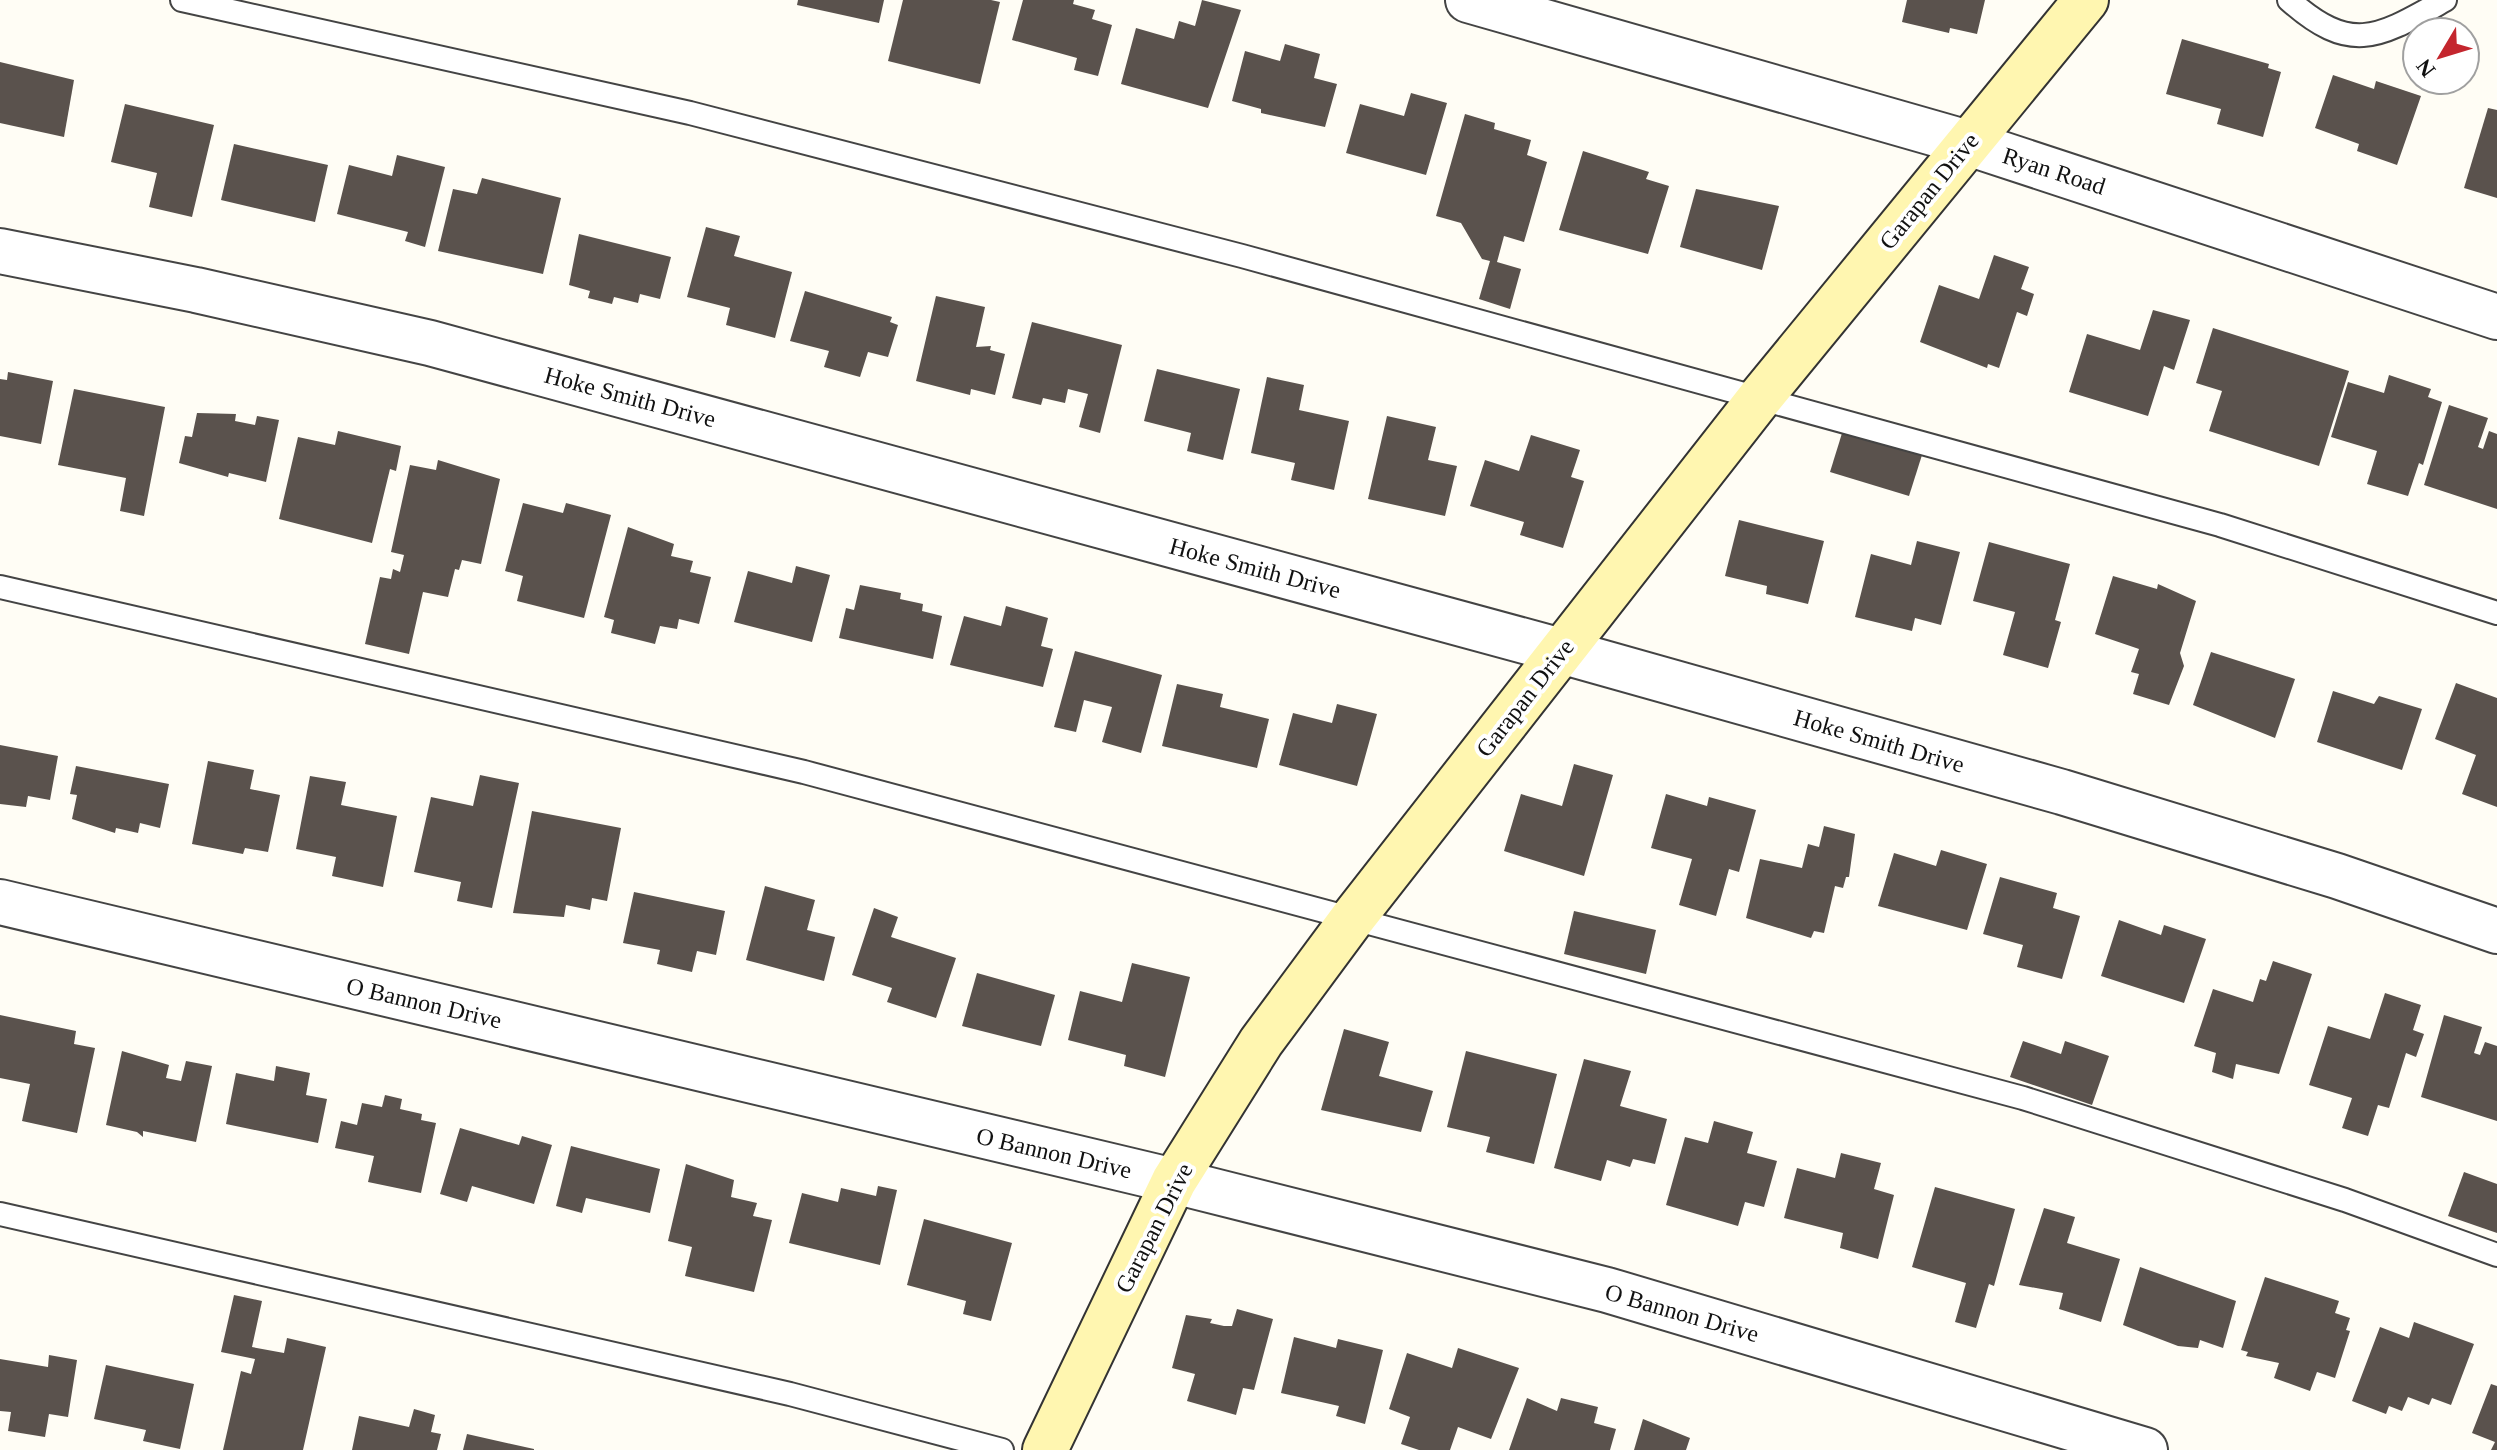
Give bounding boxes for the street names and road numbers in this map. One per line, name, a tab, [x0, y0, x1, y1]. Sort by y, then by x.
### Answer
street label: Garapan Drive	[1874, 128, 1984, 254]
street label: Ryan Road	[1999, 142, 2109, 200]
street label: Hoke Smith Drive	[542, 362, 718, 432]
street label: Hoke Smith Drive	[1167, 533, 1343, 603]
street label: Garapan Drive	[1471, 634, 1579, 762]
street label: Hoke Smith Drive	[1791, 704, 1967, 778]
street label: O Bannon Drive	[344, 972, 504, 1034]
street label: O Bannon Drive	[974, 1122, 1134, 1184]
street label: Garapan Drive	[1110, 1159, 1198, 1297]
street label: O Bannon Drive	[1602, 1279, 1762, 1347]

